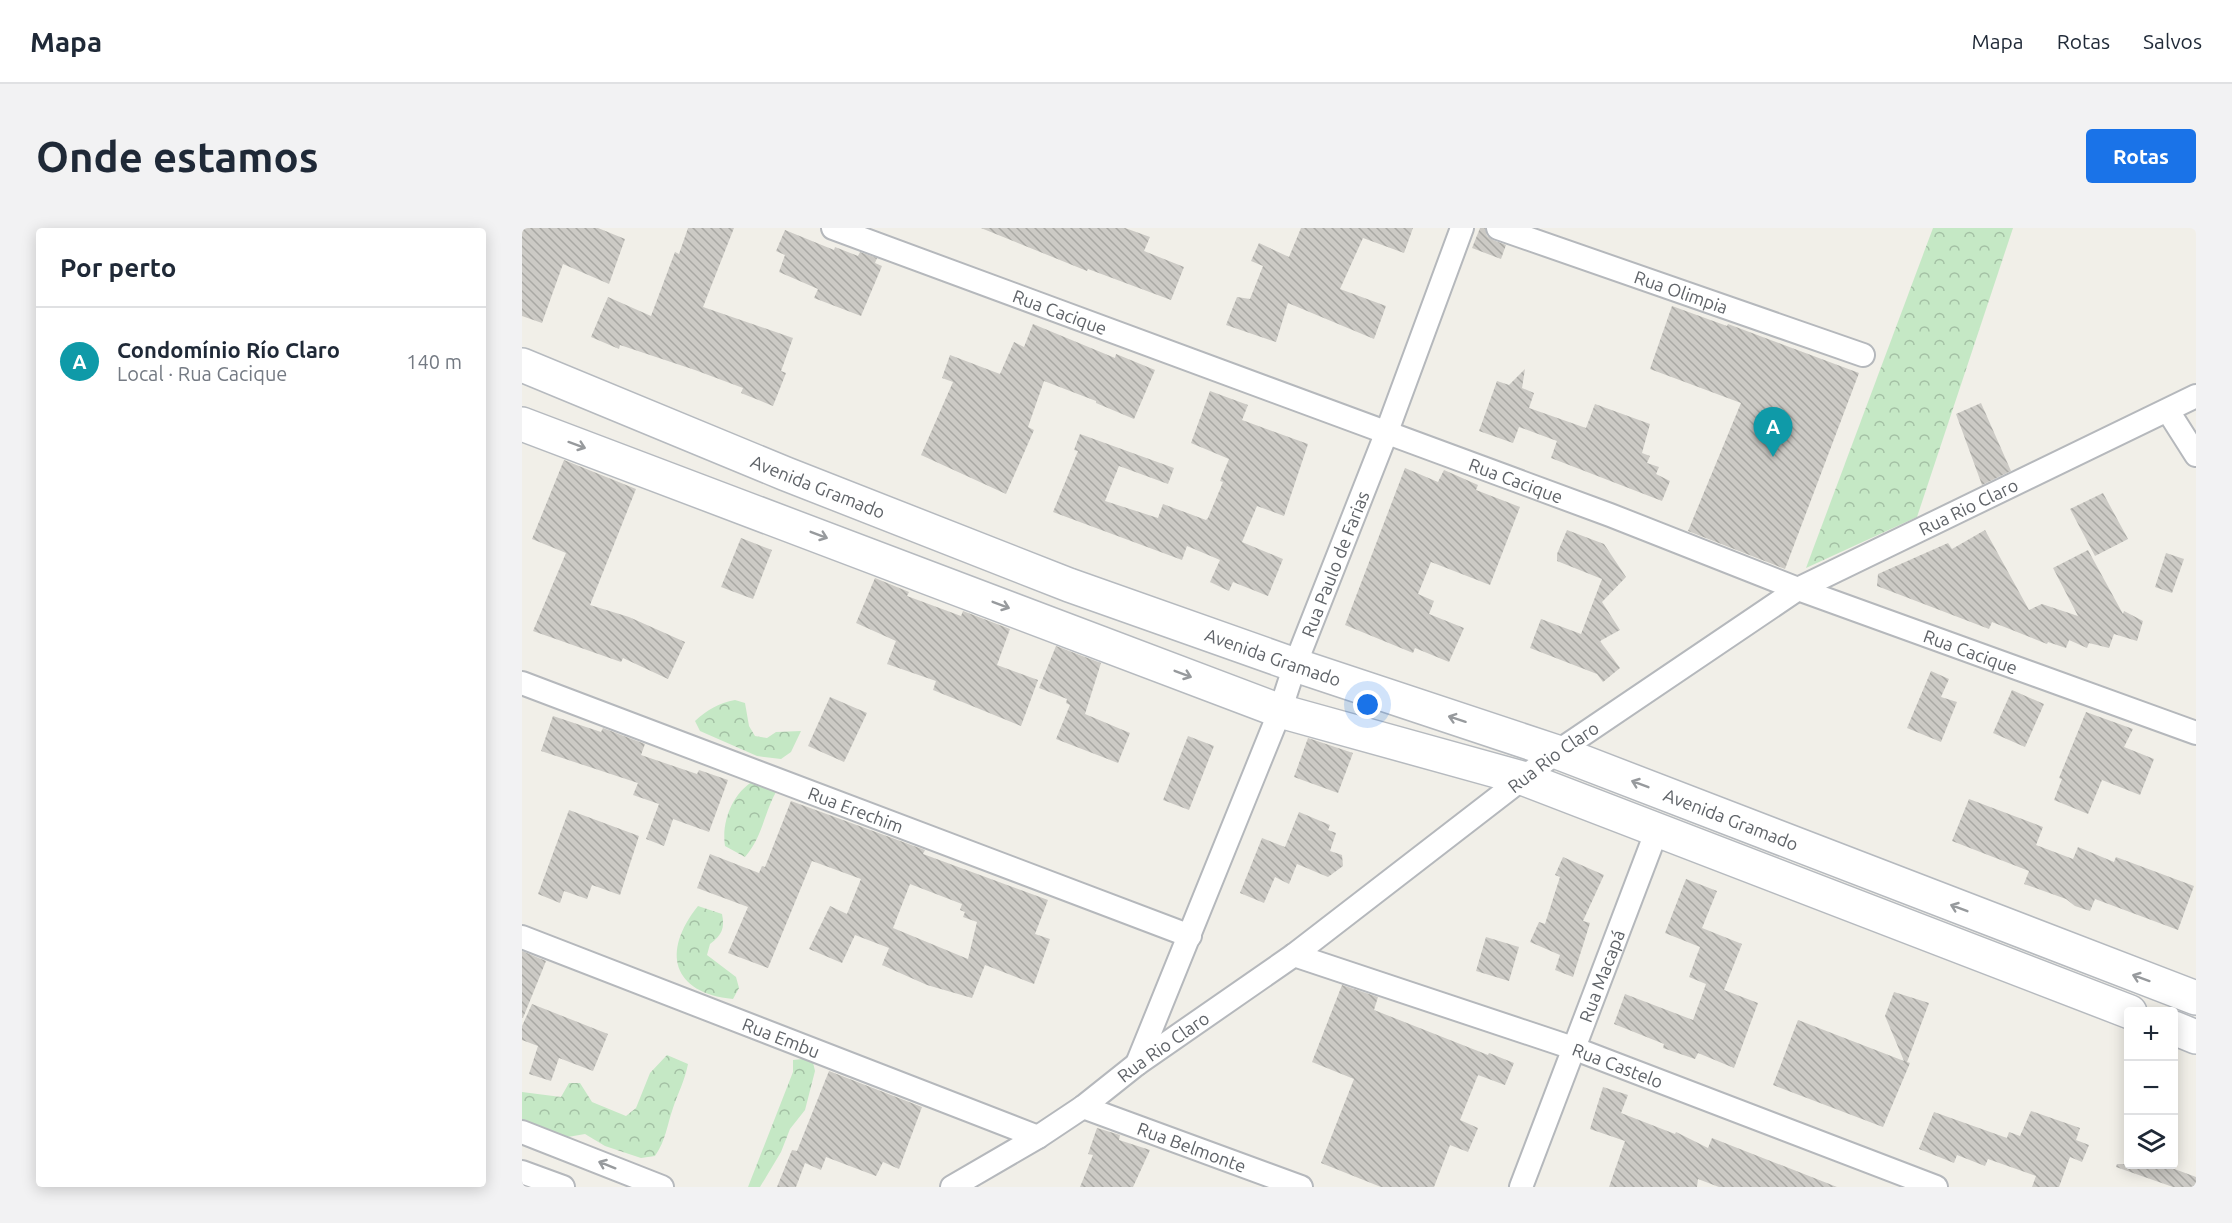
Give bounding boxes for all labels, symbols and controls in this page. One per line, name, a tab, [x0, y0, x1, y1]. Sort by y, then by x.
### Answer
text: Mapa	[30, 26, 102, 57]
text: Mapa	[1972, 29, 2024, 53]
text: Rotas	[2057, 29, 2110, 53]
text: Salvos	[2143, 29, 2202, 53]
button: Rotas	[2086, 129, 2196, 183]
text: Onde estamos	[36, 133, 319, 180]
text: Por perto	[60, 253, 176, 282]
street label: Rua Olimpia	[1632, 266, 1731, 317]
street label: Rua Cacique	[1010, 285, 1110, 338]
text: Condomínio Río Claro	[117, 337, 340, 362]
text: A	[72, 350, 87, 373]
text: 140 m	[406, 350, 462, 373]
text: Local · Rua Cacique	[117, 362, 287, 385]
pin: A	[1754, 408, 1792, 457]
one-way arrow	[567, 440, 586, 451]
street label: Avenida Gramado	[748, 451, 888, 522]
street label: Rua Cacique	[1466, 454, 1566, 507]
street label: Rua Rio Claro	[1915, 474, 2021, 539]
street label: Rua Paulo de Farias	[1297, 488, 1373, 640]
one-way arrow	[809, 530, 827, 541]
one-way arrow	[991, 600, 1009, 611]
street label: Avenida Gramado	[1202, 624, 1344, 690]
street label: Rua Cacique	[1921, 625, 2021, 678]
one-way arrow	[1173, 670, 1192, 681]
your location	[1353, 690, 1382, 719]
one-way arrow	[1448, 713, 1467, 724]
street label: Rua Rio Claro	[1504, 717, 1602, 796]
one-way arrow	[1631, 778, 1650, 789]
street label: Rua Erechim	[805, 782, 906, 837]
street label: Avenida Gramado	[1661, 784, 1801, 854]
one-way arrow	[1950, 901, 1969, 912]
street label: Rua Macapá	[1575, 927, 1628, 1025]
one-way arrow	[2132, 971, 2151, 982]
street label: Rua Rio Claro	[1113, 1007, 1213, 1086]
map controls	[2124, 1007, 2178, 1169]
button: +	[2124, 1007, 2178, 1061]
street label: Rua Embu	[740, 1013, 823, 1061]
street label: Rua Castelo	[1570, 1039, 1666, 1092]
button: −	[2124, 1061, 2178, 1115]
button: layers	[2124, 1115, 2178, 1169]
street label: Rua Belmonte	[1135, 1118, 1249, 1176]
one-way arrow	[598, 1159, 617, 1170]

